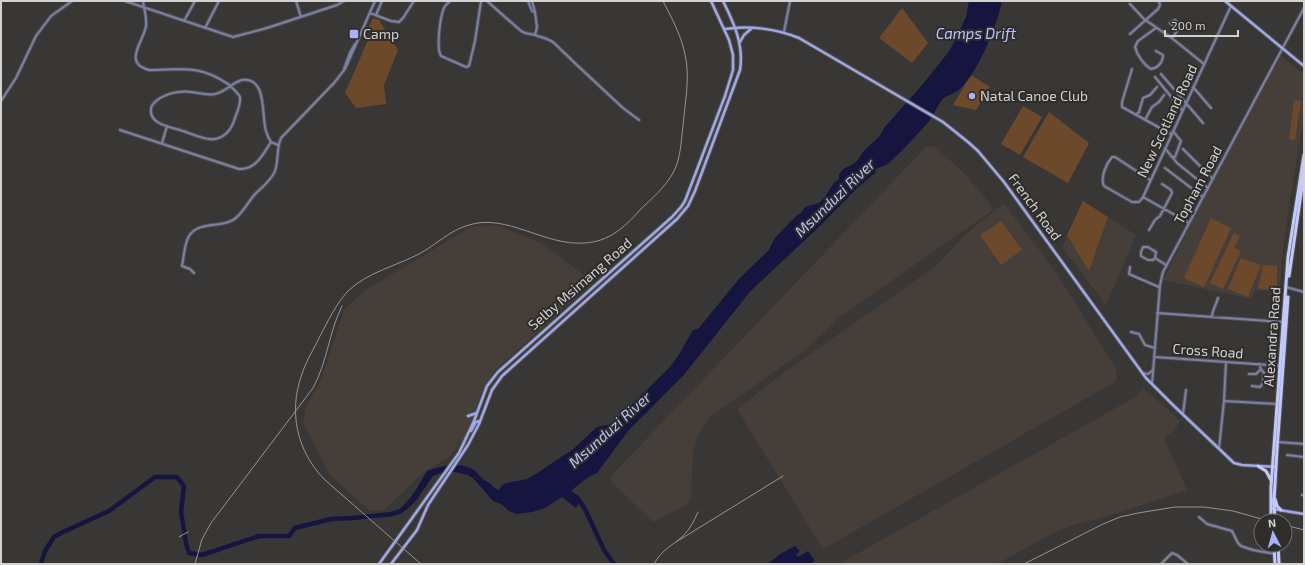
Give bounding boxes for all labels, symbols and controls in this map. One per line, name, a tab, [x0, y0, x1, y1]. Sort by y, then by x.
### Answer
scale bar	[1165, 12, 1238, 38]
text: 200 m	[1171, 18, 1205, 32]
water label: Camps Drift	[936, 24, 1017, 42]
place label: Camp	[363, 25, 399, 42]
marker: Camp	[348, 28, 360, 40]
street label: New Scotland Road	[1133, 61, 1200, 180]
place label: Natal Canoe Club	[980, 87, 1088, 104]
marker: Natal Canoe Club	[967, 91, 977, 101]
street label: Topham Road	[1170, 143, 1225, 227]
water label: Msunduzi River	[790, 154, 879, 240]
street label: French Road	[1005, 170, 1065, 244]
street label: Selby Msimang Road	[524, 234, 635, 333]
street label: Alexandra Road	[1260, 286, 1283, 388]
street label: Cross Road	[1172, 340, 1244, 361]
water label: Msunduzi River	[564, 387, 655, 471]
north arrow	[1253, 513, 1293, 553]
text: N	[1267, 516, 1277, 529]

